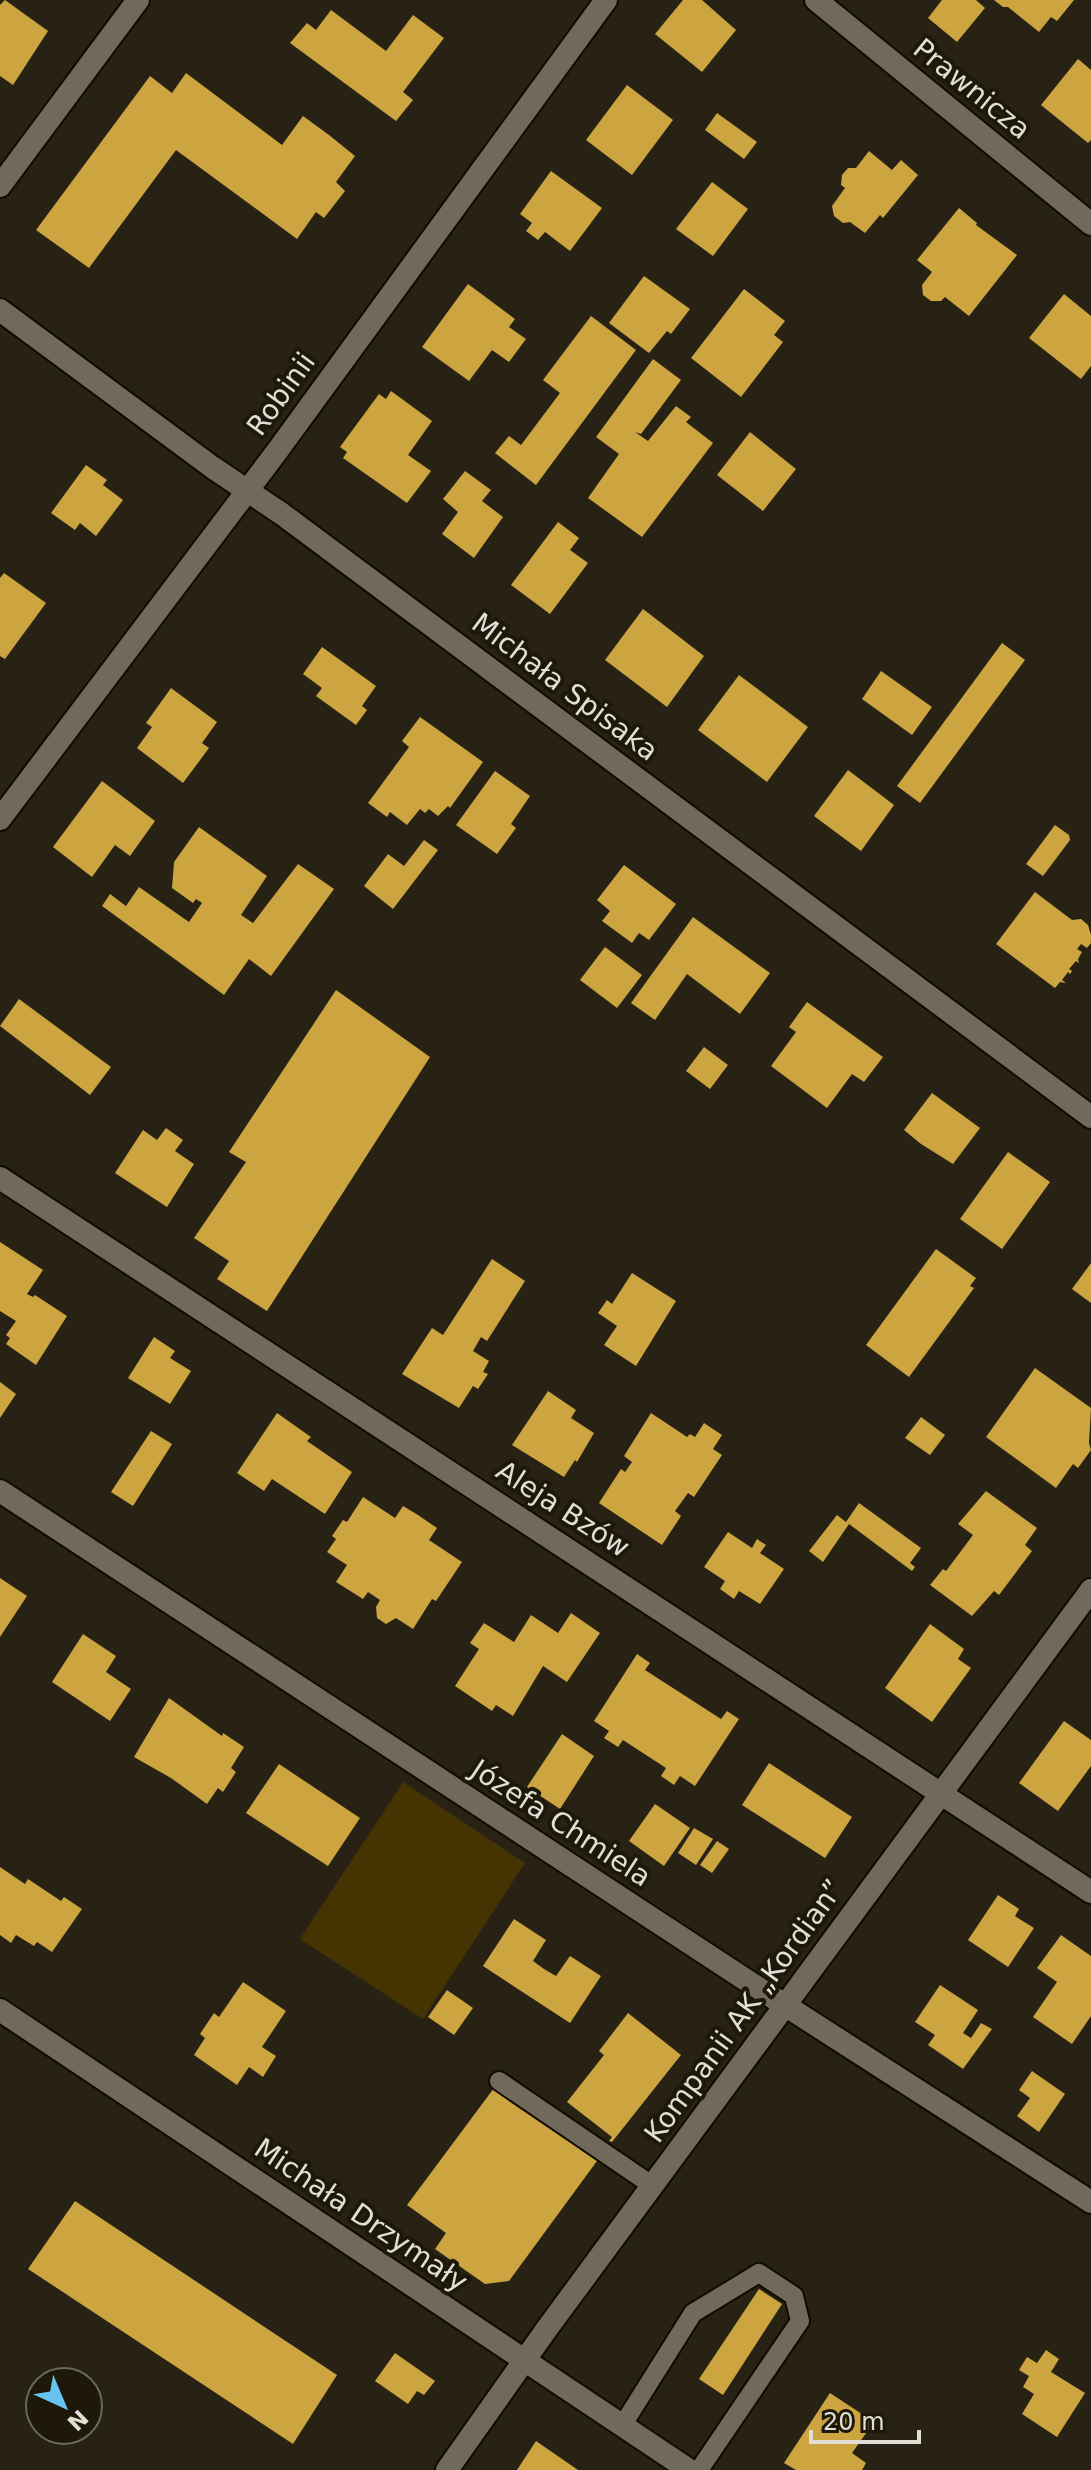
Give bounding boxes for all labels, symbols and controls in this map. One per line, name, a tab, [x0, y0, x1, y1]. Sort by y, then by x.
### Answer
street label: Prawnicza	[907, 32, 1037, 146]
street label: Robinii	[240, 346, 322, 442]
street label: Michała Spisaka	[466, 606, 664, 768]
street label: Aleja Bzów	[490, 1454, 636, 1564]
street label: Józefa Chmiela	[463, 1751, 657, 1893]
street label: Kompanii AK „Kordian”	[637, 1873, 851, 2149]
street label: Michała Drzymały	[248, 2132, 474, 2298]
north arrow	[24, 2366, 104, 2446]
scale bar	[811, 2394, 919, 2444]
text: N	[62, 2405, 93, 2435]
text: 20 m	[823, 2408, 885, 2436]

